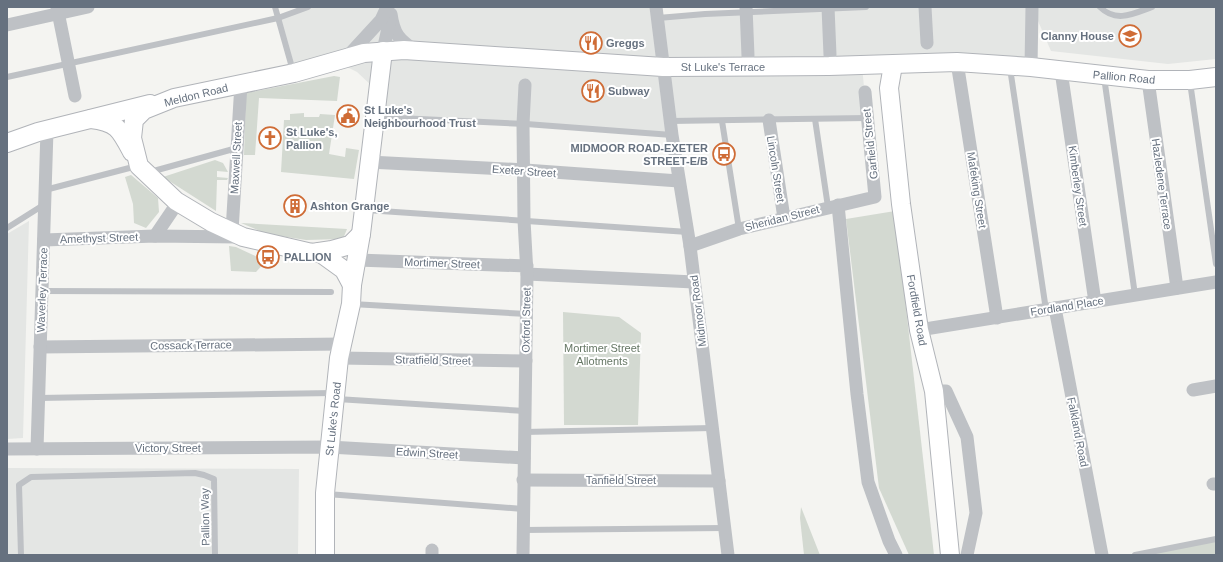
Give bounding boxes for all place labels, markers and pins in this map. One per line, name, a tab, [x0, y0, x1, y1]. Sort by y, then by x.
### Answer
school or university icon: Clanny House	[1117, 23, 1143, 49]
restaurant icon: Greggs	[578, 30, 604, 56]
place label: Clanny House	[1041, 30, 1114, 42]
place label: Greggs	[606, 37, 645, 49]
restaurant icon: Subway	[580, 78, 606, 104]
place label: Subway	[608, 85, 650, 97]
public building icon: St Luke's Neighbourhood Trust	[335, 103, 361, 129]
place label: St Luke's Neighbourhood Trust	[364, 104, 476, 129]
church icon: St Luke's, Pallion	[257, 125, 283, 151]
place label: St Luke's, Pallion	[286, 126, 338, 151]
bus stop icon: MIDMOOR ROAD-EXETER STREET-E/B	[711, 141, 737, 167]
place label: MIDMOOR ROAD-EXETER STREET-E/B	[571, 142, 708, 167]
building icon: Ashton Grange	[282, 193, 308, 219]
place label: Ashton Grange	[310, 200, 389, 212]
bus stop icon: PALLION	[255, 244, 281, 270]
place label: PALLION	[284, 251, 332, 263]

